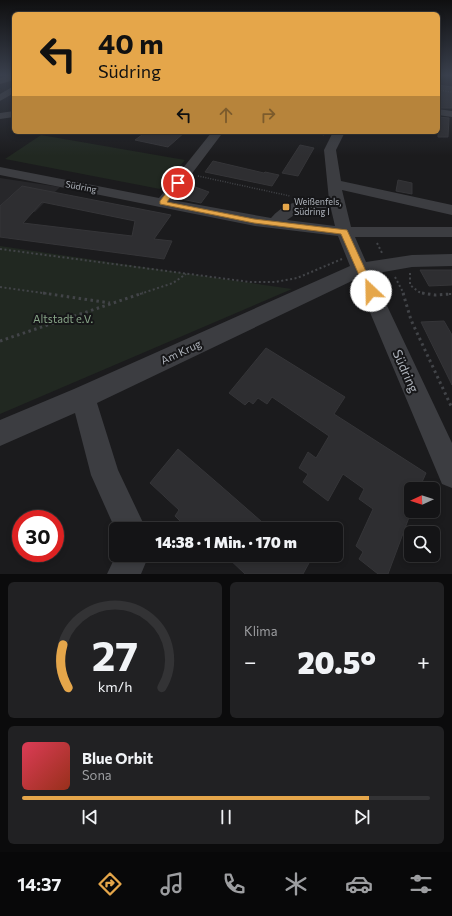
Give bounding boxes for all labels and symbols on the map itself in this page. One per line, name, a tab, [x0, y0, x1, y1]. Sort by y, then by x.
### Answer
pin	[161, 166, 195, 200]
street label: Südring	[65, 178, 98, 195]
place label: Weißenfels, Südring I	[294, 196, 341, 217]
marker: Weißenfels, Südring I	[281, 202, 291, 212]
position arrow	[350, 270, 392, 312]
park label: Altstadt e.V.	[33, 312, 94, 325]
street label: Am Krug	[158, 337, 203, 367]
street label: Südring	[389, 347, 423, 395]
north arrow	[404, 482, 440, 518]
speed limit sign: 30	[12, 510, 64, 562]

